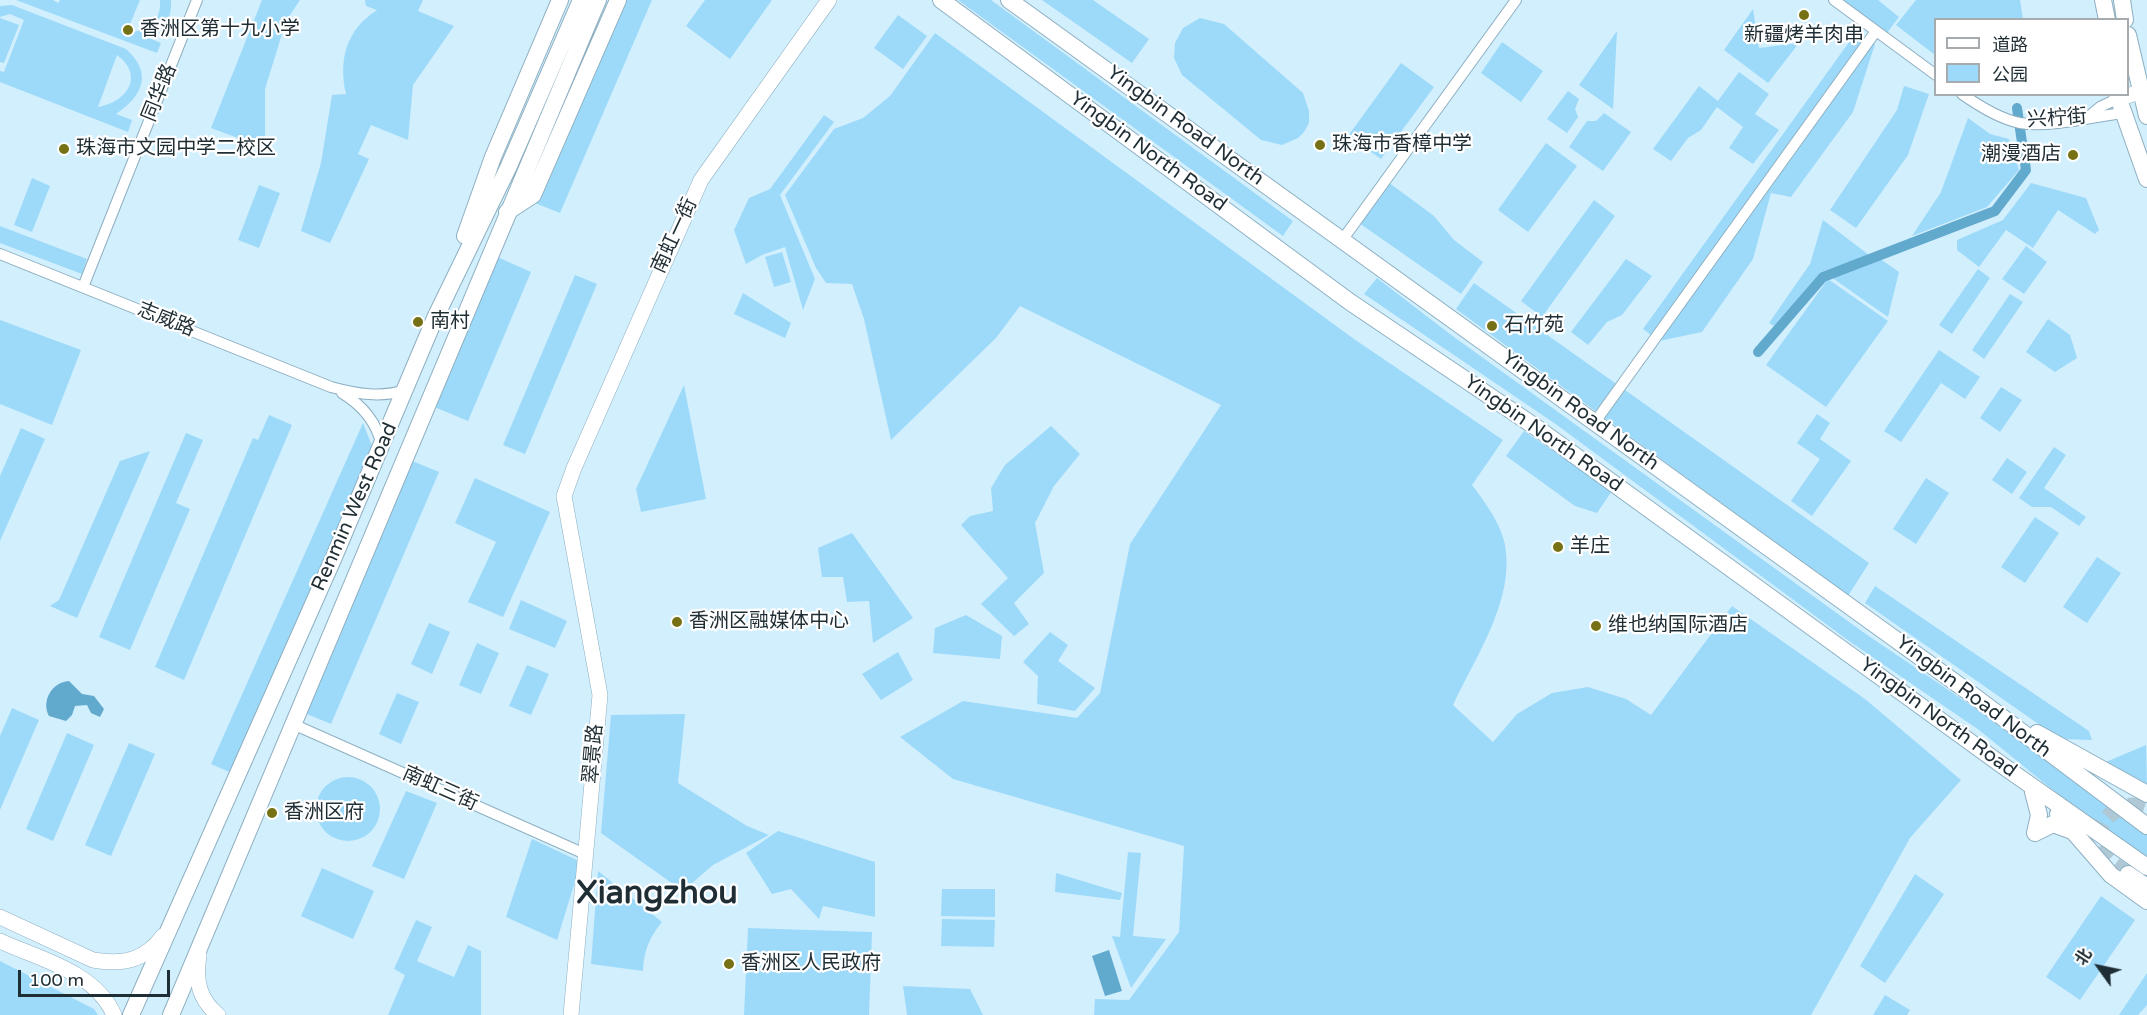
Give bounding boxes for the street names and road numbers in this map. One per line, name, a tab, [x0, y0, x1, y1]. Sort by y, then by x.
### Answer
street label: 同华路	[138, 61, 182, 125]
street label: Yingbin Road North	[1102, 61, 1268, 191]
street label: Yingbin North Road	[1065, 87, 1231, 217]
street label: 兴柠街	[2026, 105, 2088, 133]
street label: 南虹一街	[647, 195, 703, 277]
street label: 志威路	[134, 298, 198, 342]
street label: Yingbin Road North	[1497, 346, 1663, 476]
street label: Yingbin North Road	[1459, 370, 1627, 498]
street label: Renmin West Road	[307, 419, 403, 595]
street label: Yingbin Road North	[1891, 631, 2055, 763]
street label: Yingbin North Road	[1855, 653, 2021, 783]
street label: 翠景路	[579, 723, 609, 785]
street label: 南虹三街	[399, 762, 481, 816]

